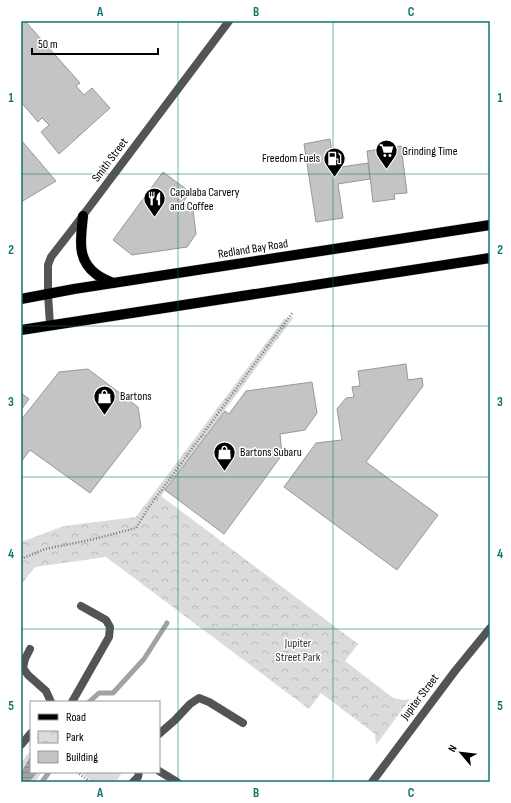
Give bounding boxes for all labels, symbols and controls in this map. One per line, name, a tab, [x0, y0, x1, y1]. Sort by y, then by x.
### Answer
text: A	[96, 4, 104, 20]
text: B	[253, 4, 259, 20]
text: C	[408, 4, 415, 20]
scale bar	[32, 30, 158, 56]
text: 50 m	[38, 37, 58, 52]
text: 1	[8, 90, 14, 106]
text: 1	[497, 90, 503, 106]
street label: Smith Street	[89, 135, 132, 185]
supermarket icon: Grinding Time	[374, 138, 400, 171]
place label: Grinding Time	[402, 144, 458, 159]
fuel station icon: Freedom Fuels	[322, 145, 348, 178]
place label: Freedom Fuels	[262, 151, 320, 166]
place label: Capalaba Carvery and Coffee	[170, 185, 240, 214]
restaurant icon: Capalaba Carvery and Coffee	[142, 186, 168, 219]
street label: Redland Bay Road	[217, 236, 289, 262]
text: 2	[8, 242, 14, 258]
text: 2	[497, 242, 503, 258]
shop icon: Bartons	[91, 383, 117, 416]
place label: Bartons	[120, 389, 152, 404]
text: 3	[8, 394, 14, 410]
text: 3	[497, 394, 503, 410]
shop icon: Bartons Subaru	[211, 439, 237, 472]
place label: Bartons Subaru	[240, 445, 302, 460]
text: 4	[8, 546, 14, 562]
text: 4	[497, 546, 503, 562]
park label: Jupiter Street Park	[276, 636, 321, 665]
street label: Jupiter Street	[397, 671, 442, 724]
text: 5	[8, 698, 14, 714]
text: 5	[497, 698, 503, 714]
legend	[30, 701, 160, 773]
text: Road	[66, 710, 86, 725]
text: Park	[66, 730, 84, 745]
north arrow	[441, 733, 481, 773]
text: N	[445, 743, 460, 754]
text: Building	[66, 750, 98, 765]
text: A	[96, 785, 104, 801]
text: B	[253, 785, 259, 801]
text: C	[408, 785, 415, 801]

